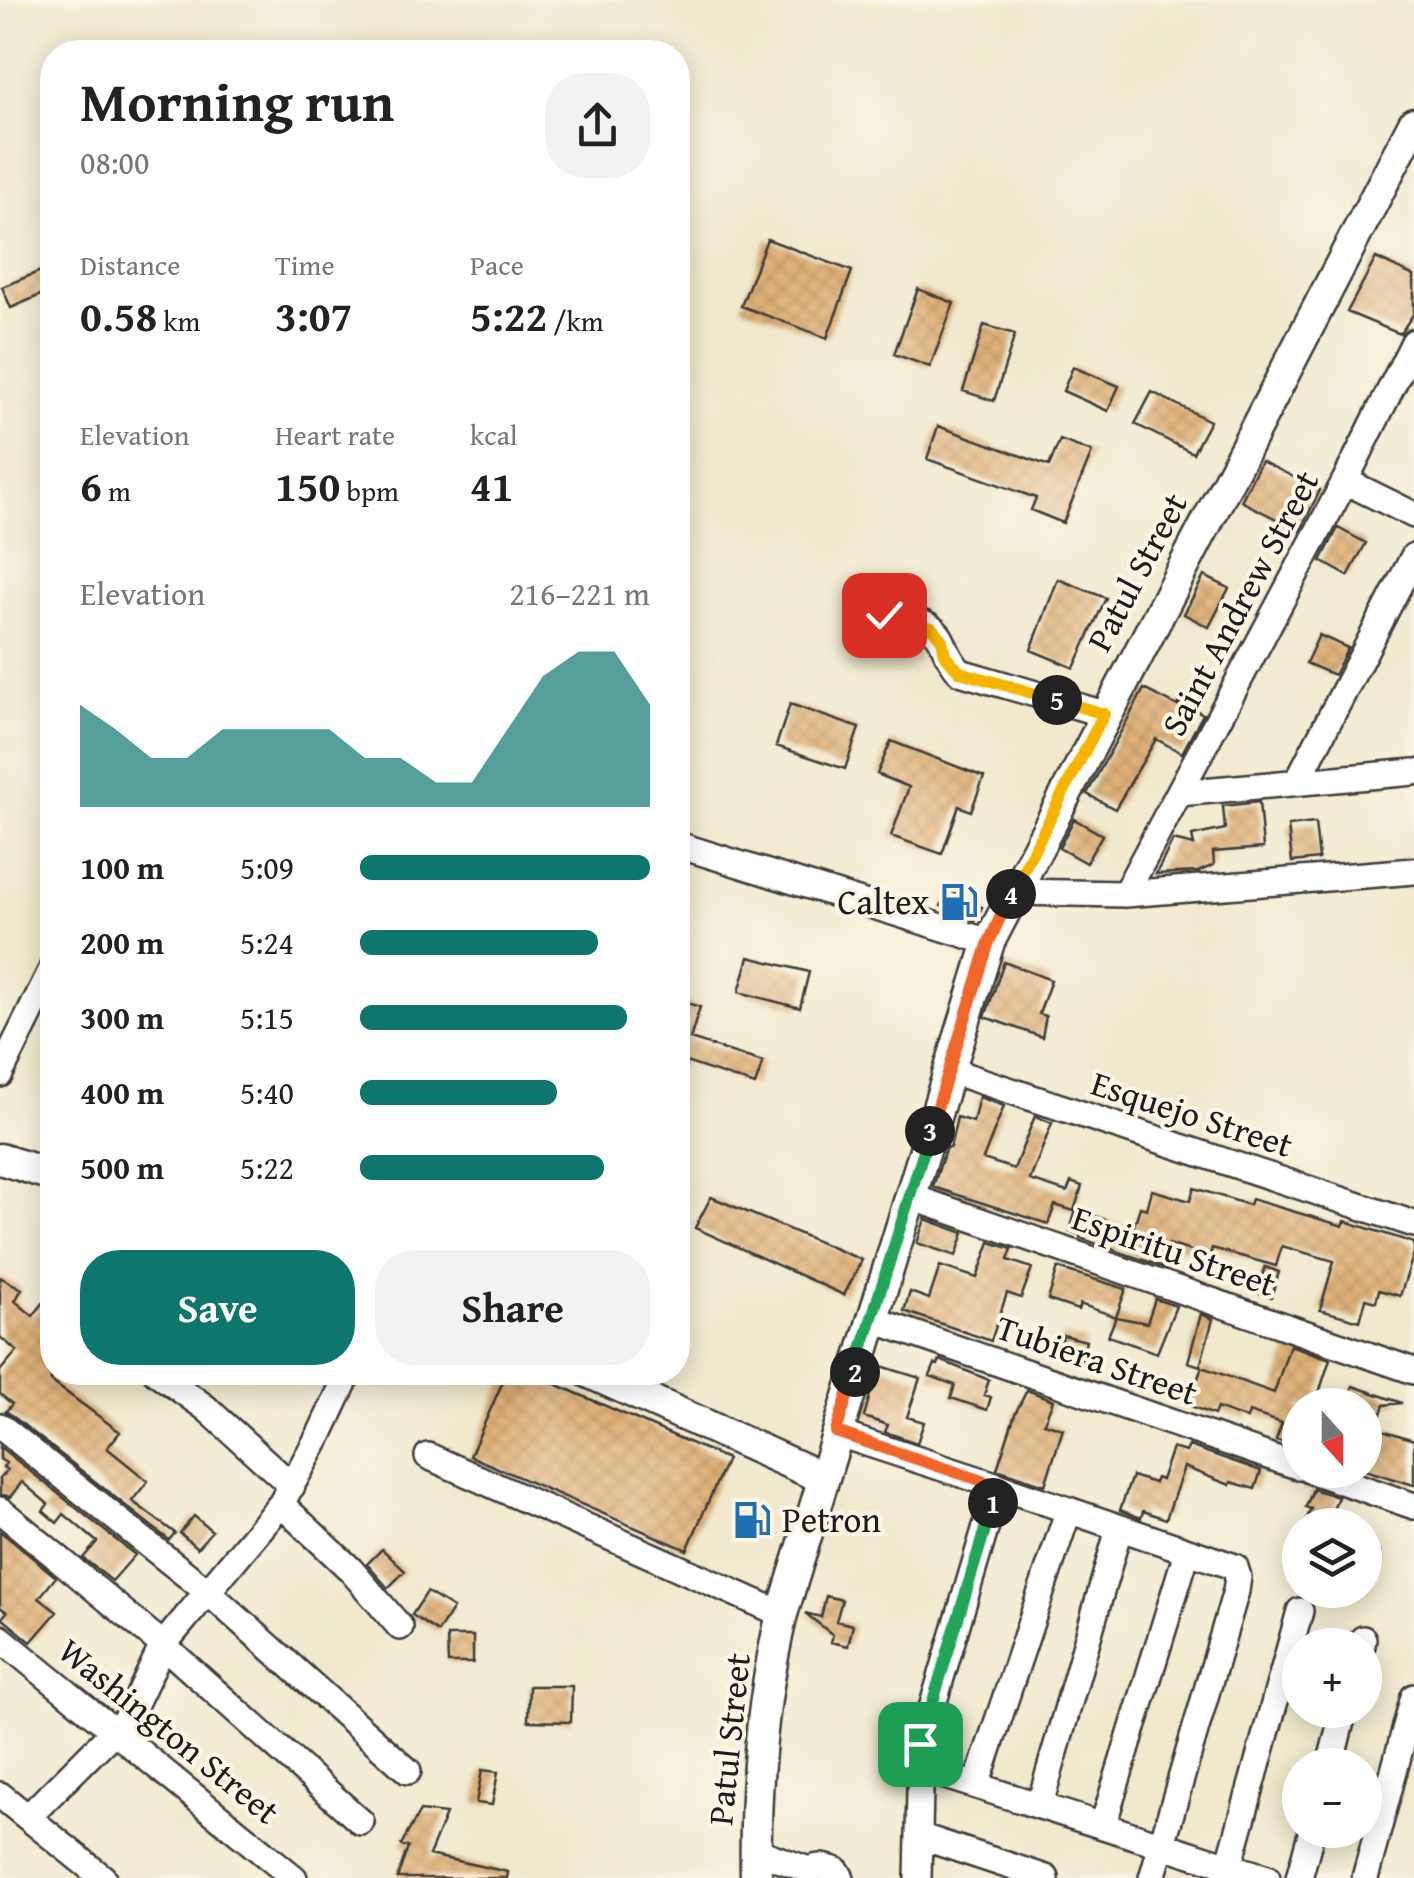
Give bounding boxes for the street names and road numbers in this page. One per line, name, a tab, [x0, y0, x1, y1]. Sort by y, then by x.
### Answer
street label: Saint Andrew Street	[1148, 461, 1331, 745]
street label: Patul Street	[1073, 484, 1200, 660]
street label: Esquejo Street	[1085, 1057, 1299, 1170]
street label: Espiritu Street	[1066, 1192, 1283, 1309]
street label: Tubiera Street	[990, 1301, 1205, 1418]
street label: Washington Street	[48, 1625, 291, 1836]
street label: Patul Street	[694, 1650, 763, 1828]

